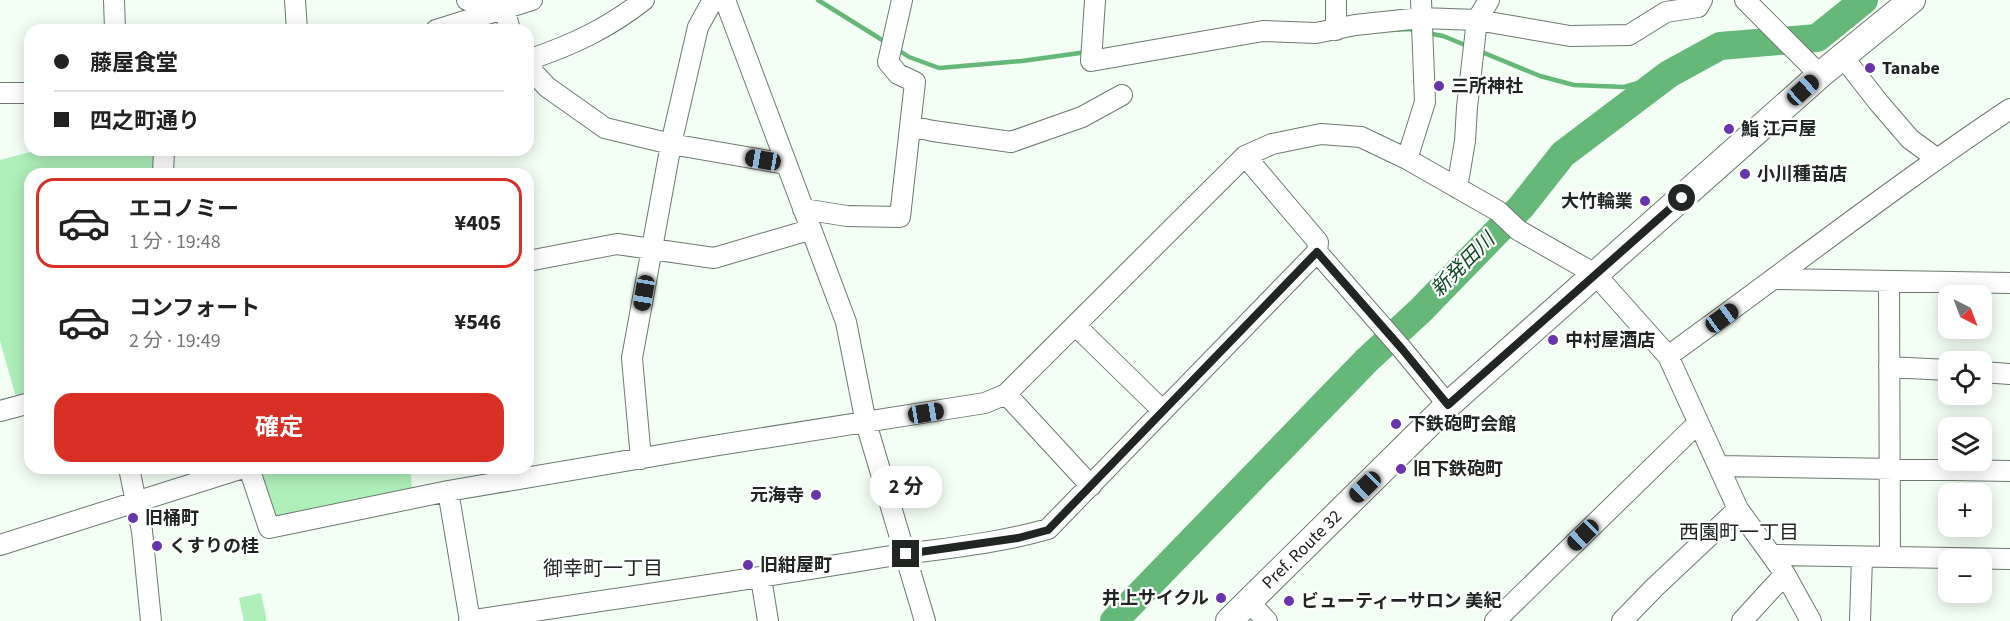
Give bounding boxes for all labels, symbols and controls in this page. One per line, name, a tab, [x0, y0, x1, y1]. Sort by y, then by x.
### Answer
text: 藤屋食堂	[90, 47, 178, 79]
place label: Tanabe	[1882, 56, 1940, 81]
marker: Tanabe	[1863, 61, 1877, 75]
car	[1784, 71, 1822, 109]
place label: 三所神社	[1451, 74, 1523, 99]
marker: 三所神社	[1432, 79, 1446, 93]
text: 四之町通り	[90, 105, 200, 137]
place label: 鮨 江戸屋	[1741, 117, 1817, 142]
marker: 鮨 江戸屋	[1722, 122, 1736, 136]
car	[744, 148, 782, 172]
place label: 小川種苗店	[1757, 162, 1847, 187]
marker: 小川種苗店	[1738, 167, 1752, 181]
route start	[1668, 184, 1695, 211]
place label: 大竹輪業	[1561, 189, 1633, 214]
text: エコノミー	[129, 193, 239, 225]
marker: 大竹輪業	[1638, 194, 1652, 208]
icon: car	[57, 196, 111, 250]
text: ¥405	[455, 207, 501, 239]
water label: 新発田川	[1425, 225, 1503, 303]
text: 1 分 · 19:48	[129, 228, 221, 256]
car	[632, 274, 656, 312]
north arrow	[1938, 285, 1992, 339]
map controls	[1938, 285, 1992, 603]
text: コンフォート	[129, 292, 260, 324]
icon: car	[57, 295, 111, 349]
car	[1702, 300, 1742, 336]
text: ¥546	[455, 306, 501, 338]
text: 2 分 · 19:49	[129, 327, 221, 355]
place label: 中村屋酒店	[1565, 328, 1655, 353]
marker: 中村屋酒店	[1546, 333, 1560, 347]
button: locate	[1938, 351, 1992, 405]
button: 確定	[54, 393, 504, 462]
car	[907, 401, 945, 425]
place label: 下鉄砲町会館	[1408, 412, 1516, 437]
marker: 下鉄砲町会館	[1389, 417, 1403, 431]
button: layers	[1938, 417, 1992, 471]
place label: 旧下鉄砲町	[1413, 457, 1503, 482]
marker: 旧下鉄砲町	[1394, 462, 1408, 476]
callout: 2 分	[870, 467, 942, 509]
car	[1346, 468, 1384, 506]
text: 2 分	[889, 473, 923, 501]
place label: 元海寺	[750, 483, 804, 508]
button: +	[1938, 483, 1992, 537]
marker: 元海寺	[809, 488, 823, 502]
street label: Pref. Route 32	[1256, 504, 1347, 595]
place label: 旧桶町	[145, 506, 199, 531]
marker: 旧桶町	[126, 511, 140, 525]
car	[1564, 516, 1602, 554]
district label: 西園町一丁目	[1679, 519, 1799, 547]
place label: くすりの桂	[169, 534, 259, 559]
marker: くすりの桂	[150, 539, 164, 553]
route end	[892, 540, 919, 567]
button: −	[1938, 549, 1992, 603]
place label: 旧紺屋町	[760, 553, 832, 578]
district label: 御幸町一丁目	[543, 555, 663, 583]
marker: 旧紺屋町	[741, 558, 755, 572]
place label: 井上サイクル	[1102, 586, 1209, 611]
place label: ビューティーサロン 美紀	[1301, 589, 1502, 614]
marker: 井上サイクル	[1214, 591, 1228, 605]
marker: ビューティーサロン 美紀	[1282, 594, 1296, 608]

